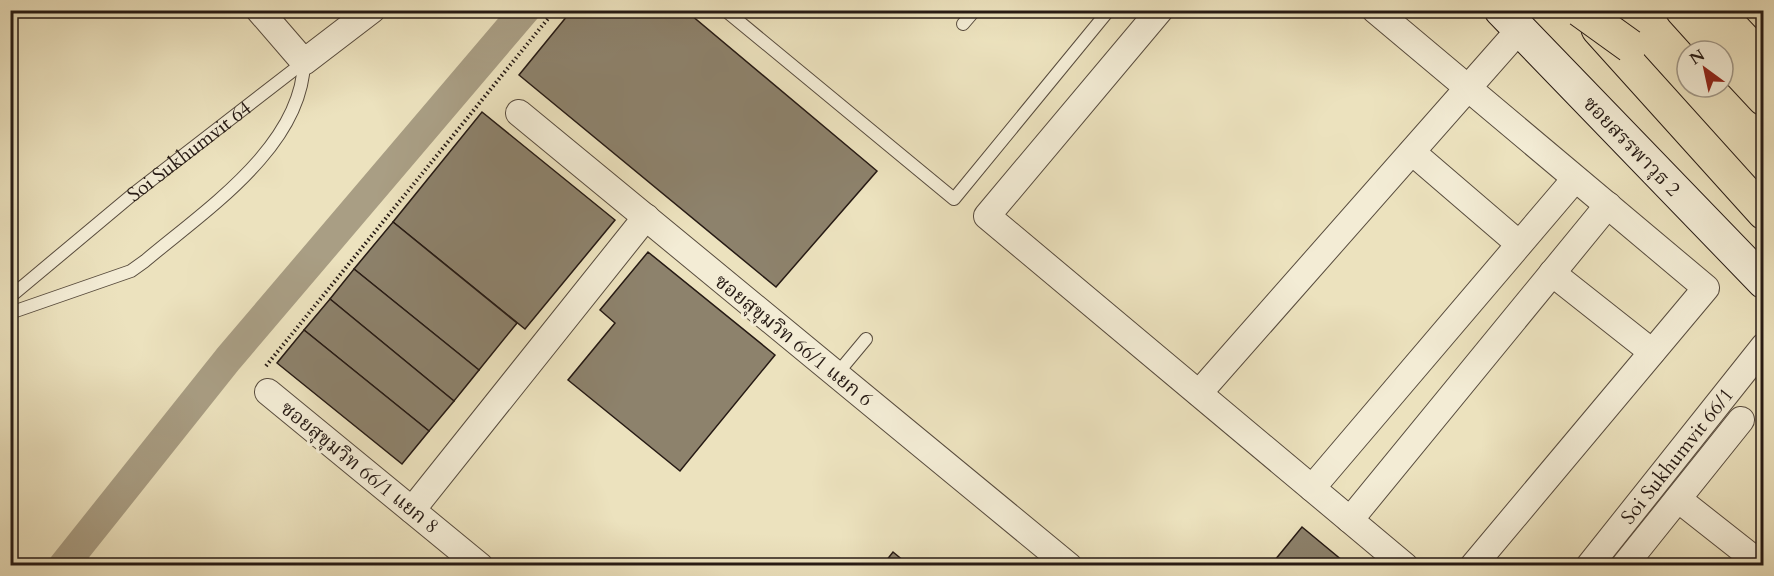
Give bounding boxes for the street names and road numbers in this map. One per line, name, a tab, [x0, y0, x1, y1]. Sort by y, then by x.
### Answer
street label: ซอยสรรพาวุธ 2	[1577, 90, 1686, 202]
street label: Soi Sukhumvit 64	[121, 95, 257, 208]
street label: ซอยสุขุมวิท 66/1 แยก 6	[709, 268, 879, 413]
street label: Soi Sukhumvit 66/1	[1615, 382, 1740, 530]
street label: ซอยสุขุมวิท 66/1 แยก 8	[275, 395, 445, 540]

